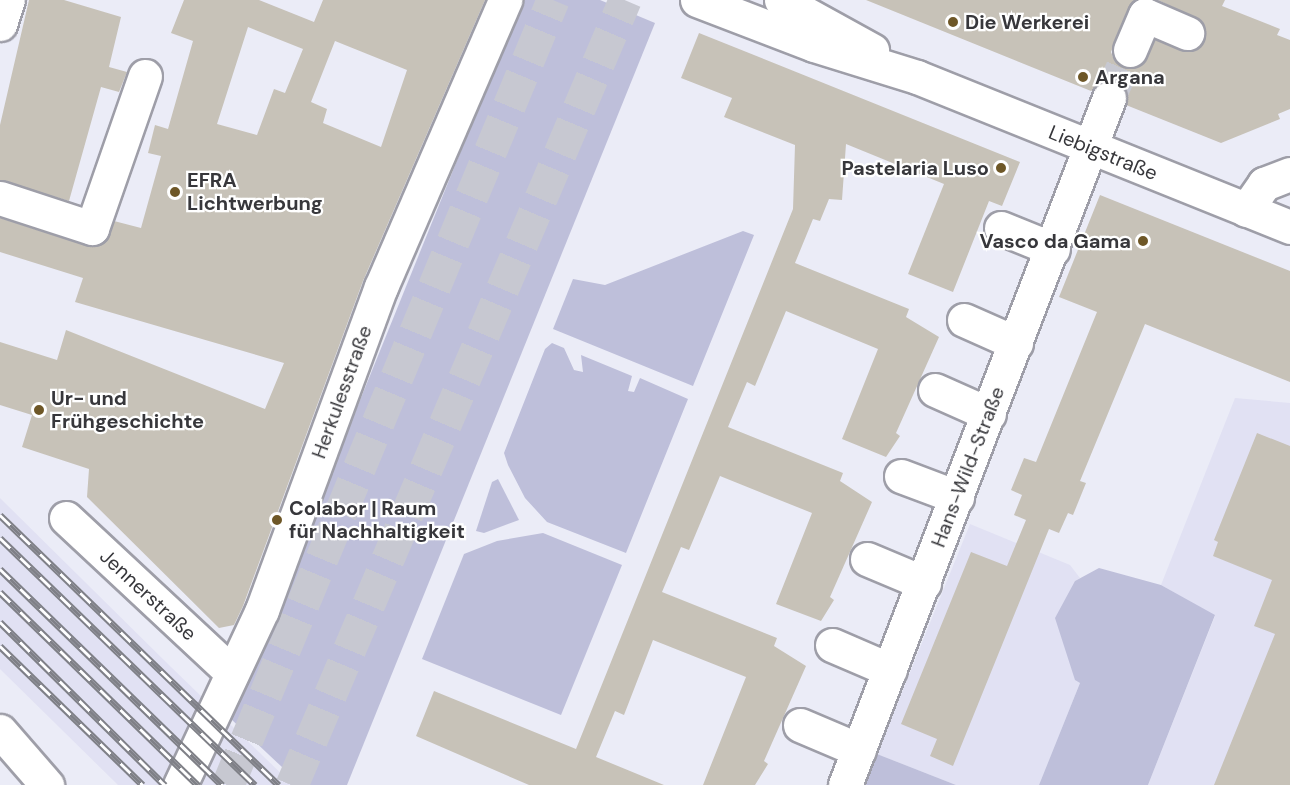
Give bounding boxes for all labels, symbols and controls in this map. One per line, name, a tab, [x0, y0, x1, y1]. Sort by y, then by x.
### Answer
place label: Die Werkerei	[965, 10, 1089, 34]
marker: Die Werkerei	[946, 15, 960, 29]
place label: Argana	[1095, 65, 1165, 89]
marker: Argana	[1076, 70, 1090, 84]
street label: Liebigstraße	[1045, 120, 1161, 186]
place label: Pastelaria Luso	[841, 156, 989, 180]
marker: Pastelaria Luso	[994, 161, 1008, 175]
place label: EFRA Lichtwerbung	[187, 168, 323, 215]
marker: EFRA Lichtwerbung	[168, 185, 182, 199]
place label: Vasco da Gama	[979, 229, 1131, 253]
marker: Vasco da Gama	[1136, 234, 1150, 248]
street label: Herkulesstraße	[307, 322, 377, 462]
street label: Hans-Wild-Straße	[926, 383, 1010, 551]
place label: Ur- und Frühgeschichte	[51, 386, 204, 433]
marker: Ur- und Frühgeschichte	[32, 403, 46, 417]
place label: Colabor | Raum für Nachhaltigkeit	[289, 496, 465, 543]
marker: Colabor | Raum für Nachhaltigkeit	[270, 513, 284, 527]
street label: Jennerstraße	[95, 544, 201, 646]

